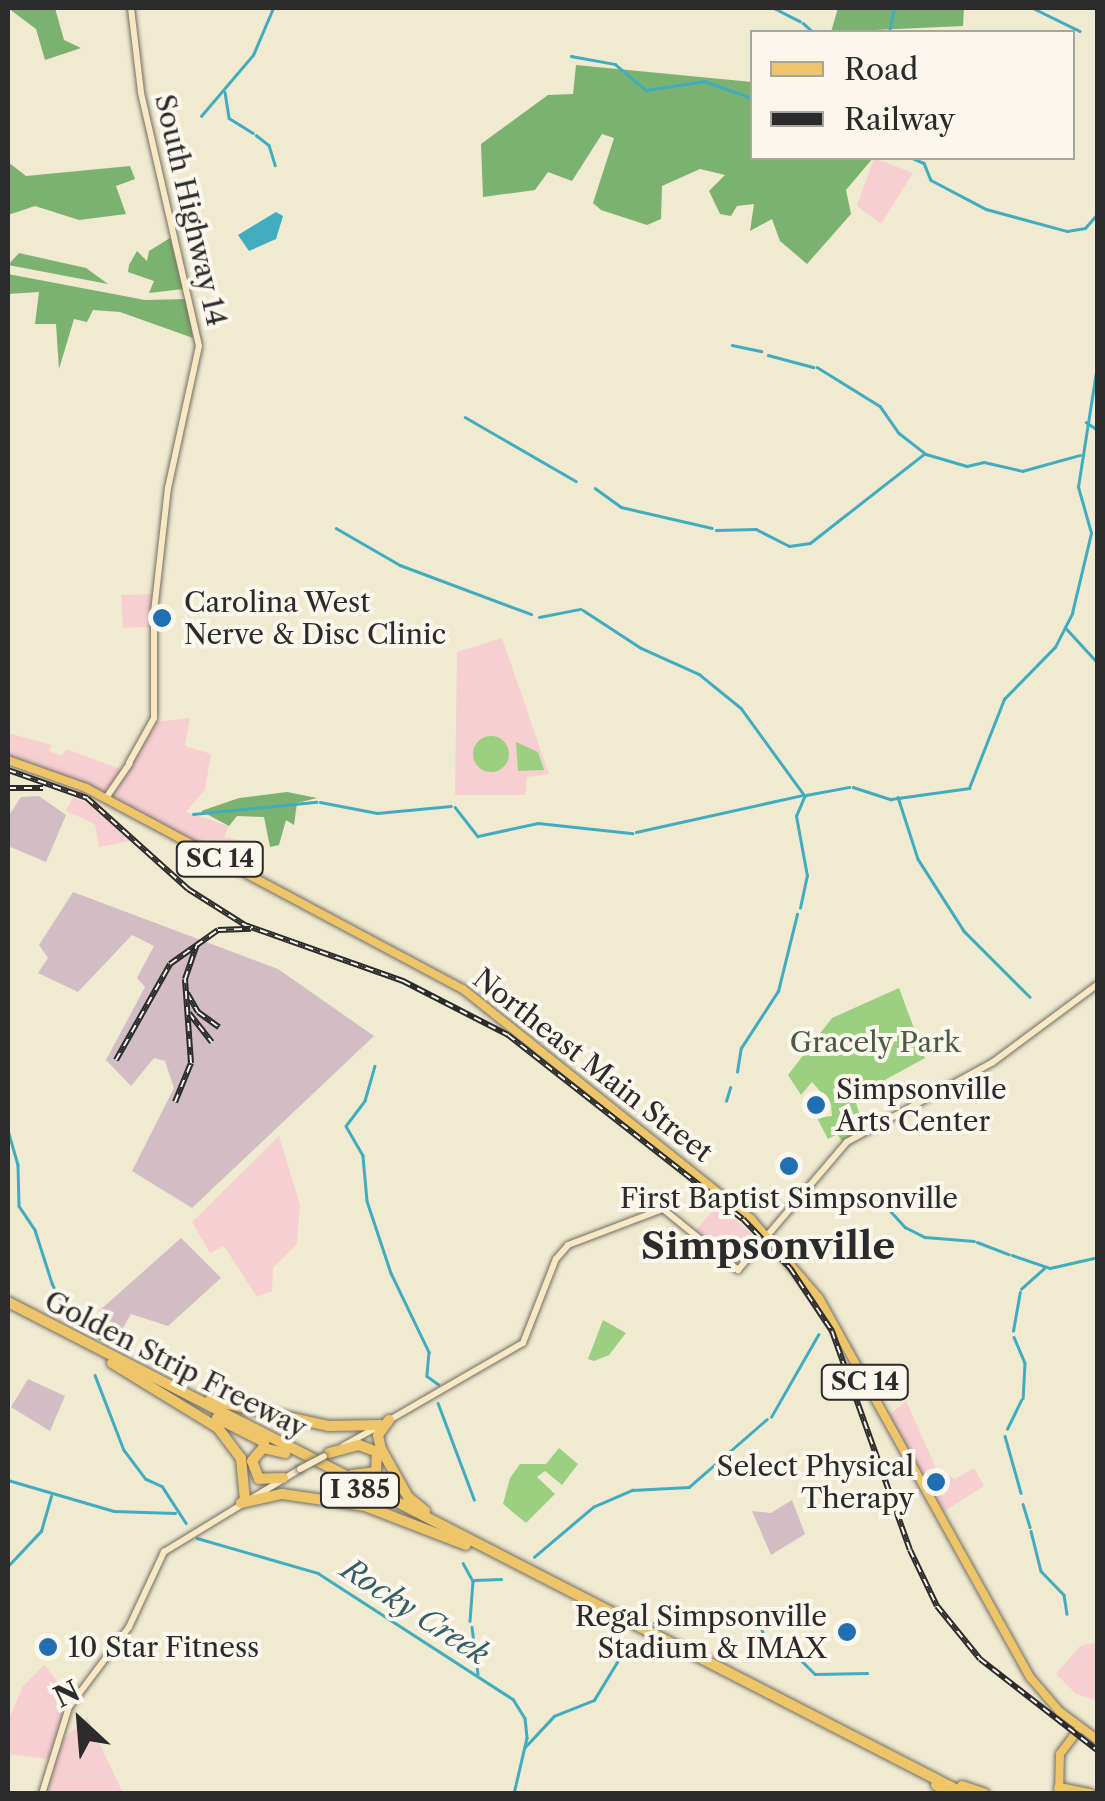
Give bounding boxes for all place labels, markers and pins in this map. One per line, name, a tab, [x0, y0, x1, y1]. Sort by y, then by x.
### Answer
place label: Carolina West Nerve & Disc Clinic	[184, 585, 446, 651]
marker: Carolina West Nerve & Disc Clinic	[149, 605, 175, 631]
place label: Simpsonville Arts Center	[836, 1072, 1007, 1138]
marker: Simpsonville Arts Center	[805, 1094, 827, 1116]
marker: First Baptist Simpsonville	[778, 1155, 800, 1177]
place label: First Baptist Simpsonville	[620, 1181, 958, 1215]
place label: Select Physical Therapy	[717, 1449, 914, 1515]
marker: Select Physical Therapy	[923, 1469, 949, 1495]
place label: Regal Simpsonville Stadium & IMAX	[575, 1599, 827, 1665]
marker: Regal Simpsonville Stadium & IMAX	[836, 1621, 858, 1643]
place label: 10 Star Fitness	[68, 1630, 260, 1664]
marker: 10 Star Fitness	[37, 1636, 59, 1658]

